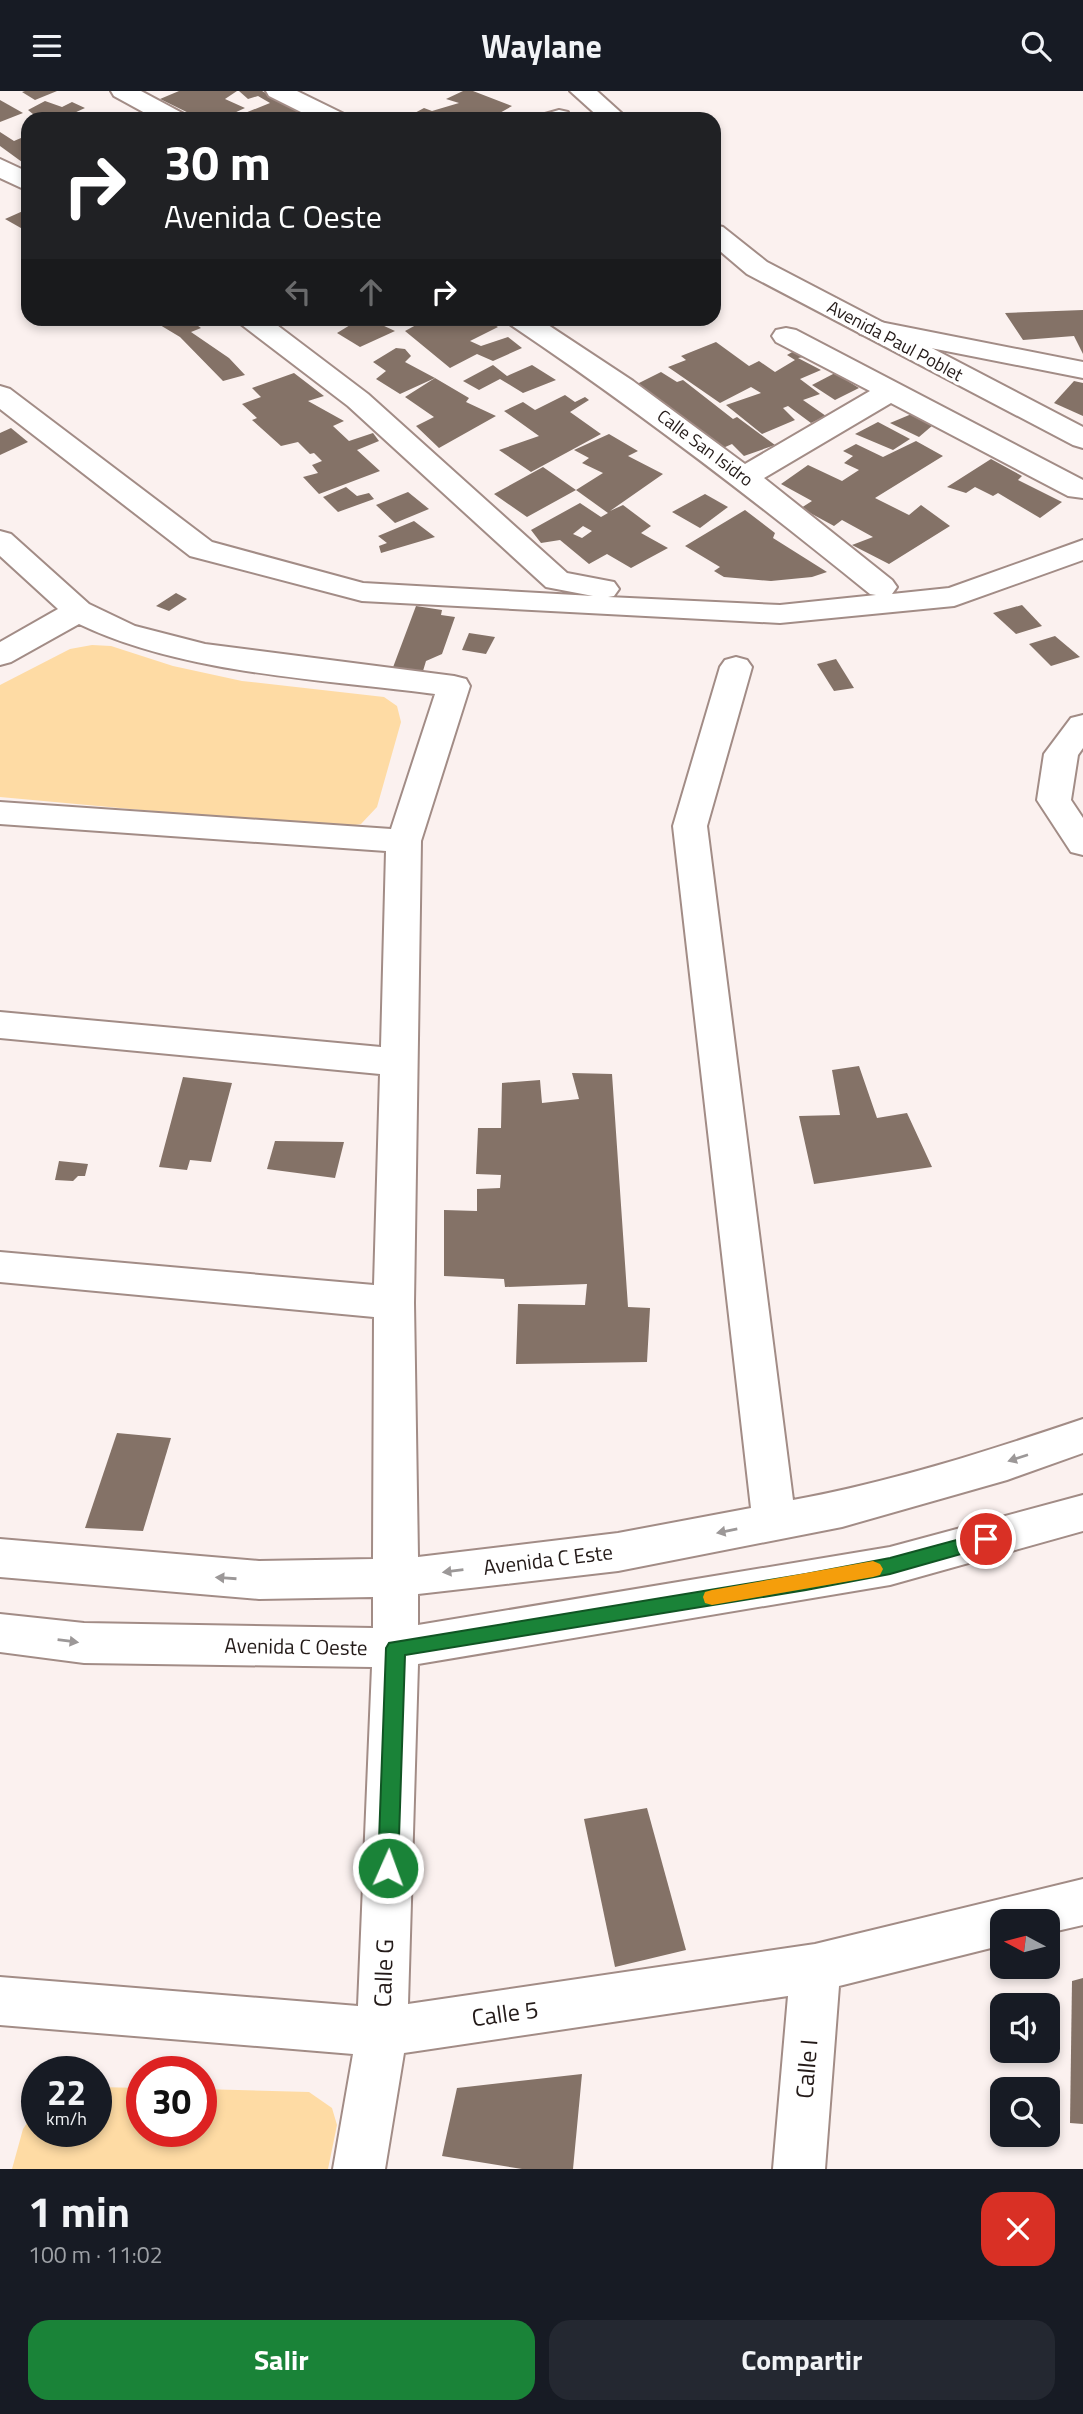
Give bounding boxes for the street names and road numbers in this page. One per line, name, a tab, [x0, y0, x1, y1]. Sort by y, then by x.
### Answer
street label: Avenida Paul Poblet	[822, 293, 969, 388]
street label: Calle San Isidro	[651, 402, 759, 493]
street label: Avenida C Este	[481, 1535, 614, 1583]
street label: Avenida C Oeste	[224, 1629, 368, 1663]
street label: Calle G	[364, 1938, 402, 2008]
street label: Calle 5	[469, 1991, 541, 2035]
street label: Calle I	[785, 2038, 827, 2100]

